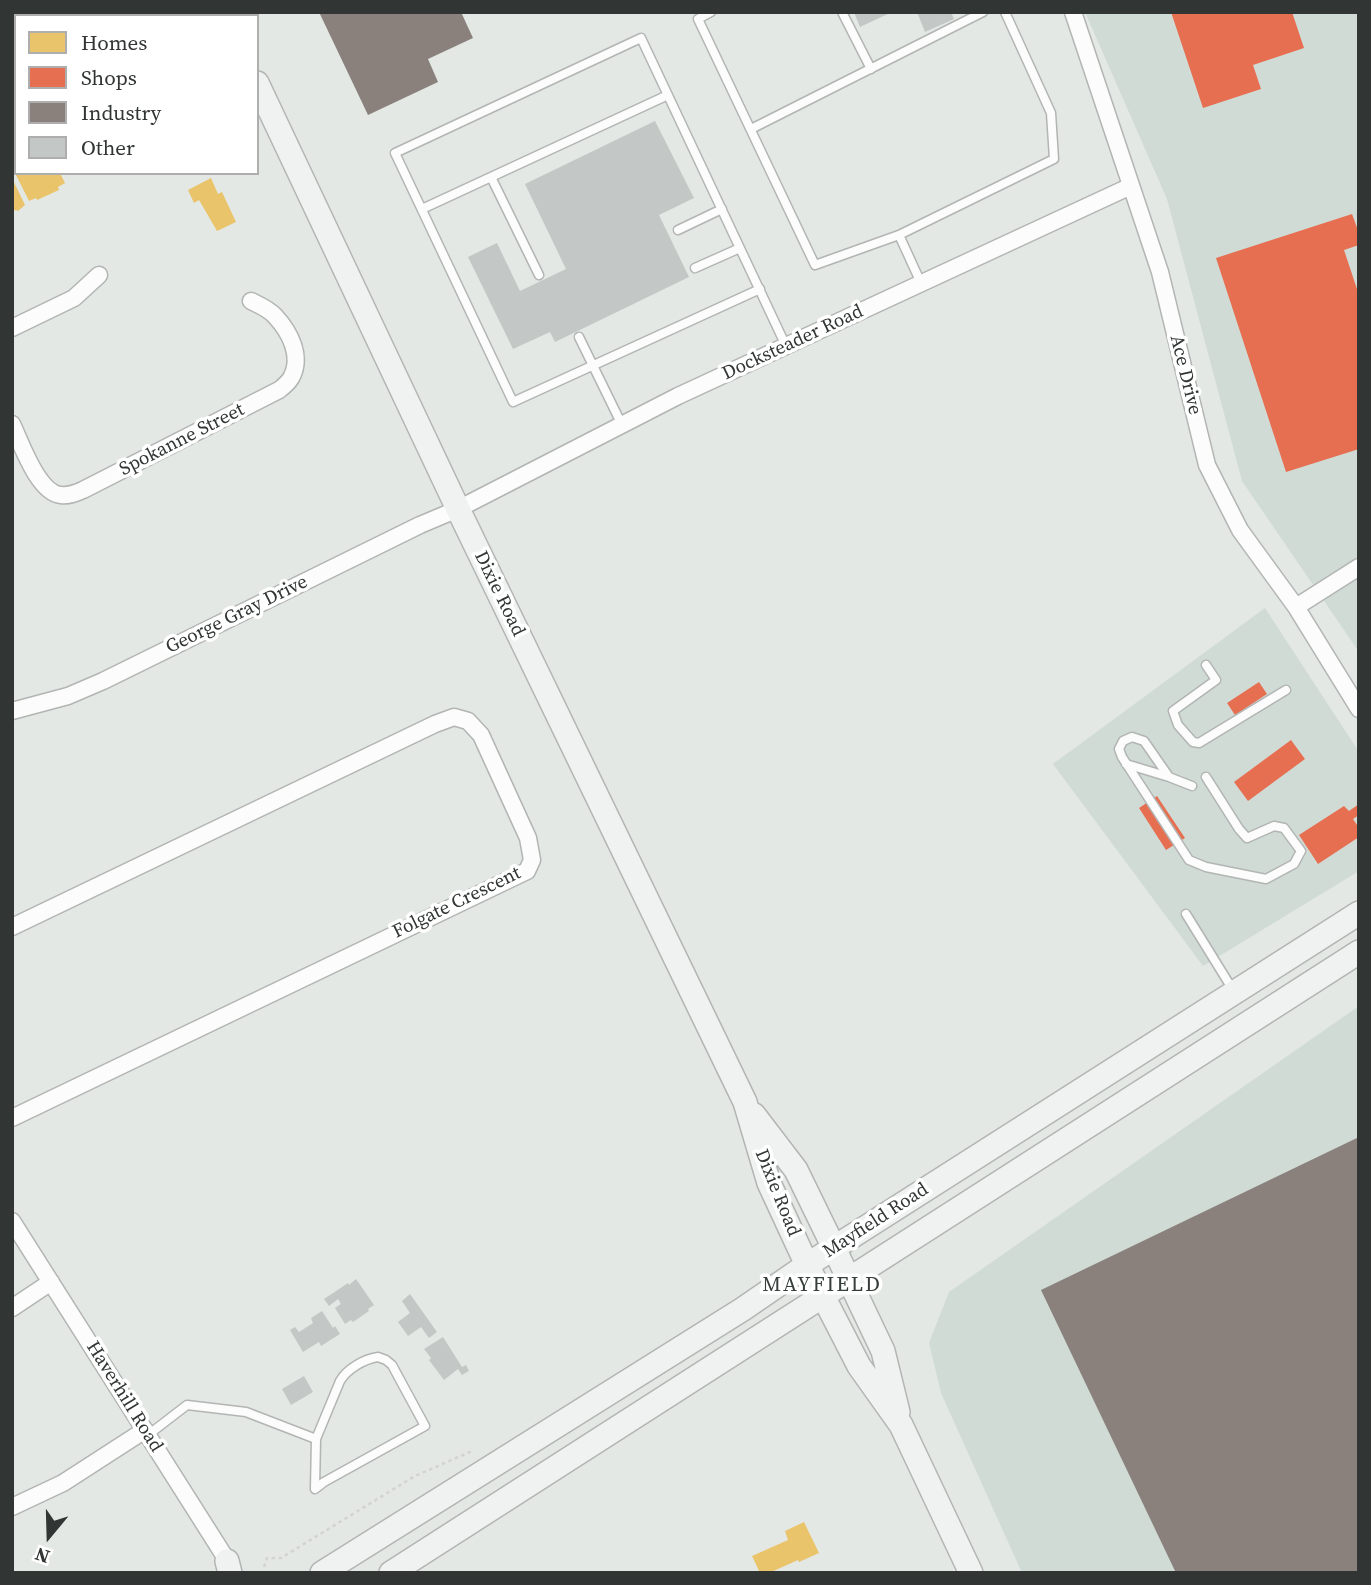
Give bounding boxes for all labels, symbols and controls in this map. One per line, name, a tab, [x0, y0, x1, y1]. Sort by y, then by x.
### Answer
legend	[14, 14, 259, 175]
text: Homes	[81, 28, 147, 57]
text: Shops	[81, 63, 137, 92]
text: Industry	[81, 98, 161, 127]
text: Other	[81, 133, 135, 162]
street label: Docksteader Road	[719, 300, 867, 386]
street label: Ace Drive	[1164, 333, 1206, 417]
street label: Spokanne Street	[116, 399, 248, 481]
street label: Dixie Road	[469, 548, 529, 640]
street label: George Gray Drive	[162, 571, 312, 659]
street label: Folgate Crescent	[389, 862, 525, 944]
street label: Dixie Road	[749, 1146, 805, 1240]
street label: Mayfield Road	[819, 1179, 933, 1263]
district label: MAYFIELD	[763, 1273, 881, 1299]
street label: Haverhill Road	[81, 1337, 167, 1457]
north arrow	[14, 1501, 84, 1571]
text: N	[31, 1541, 53, 1570]

